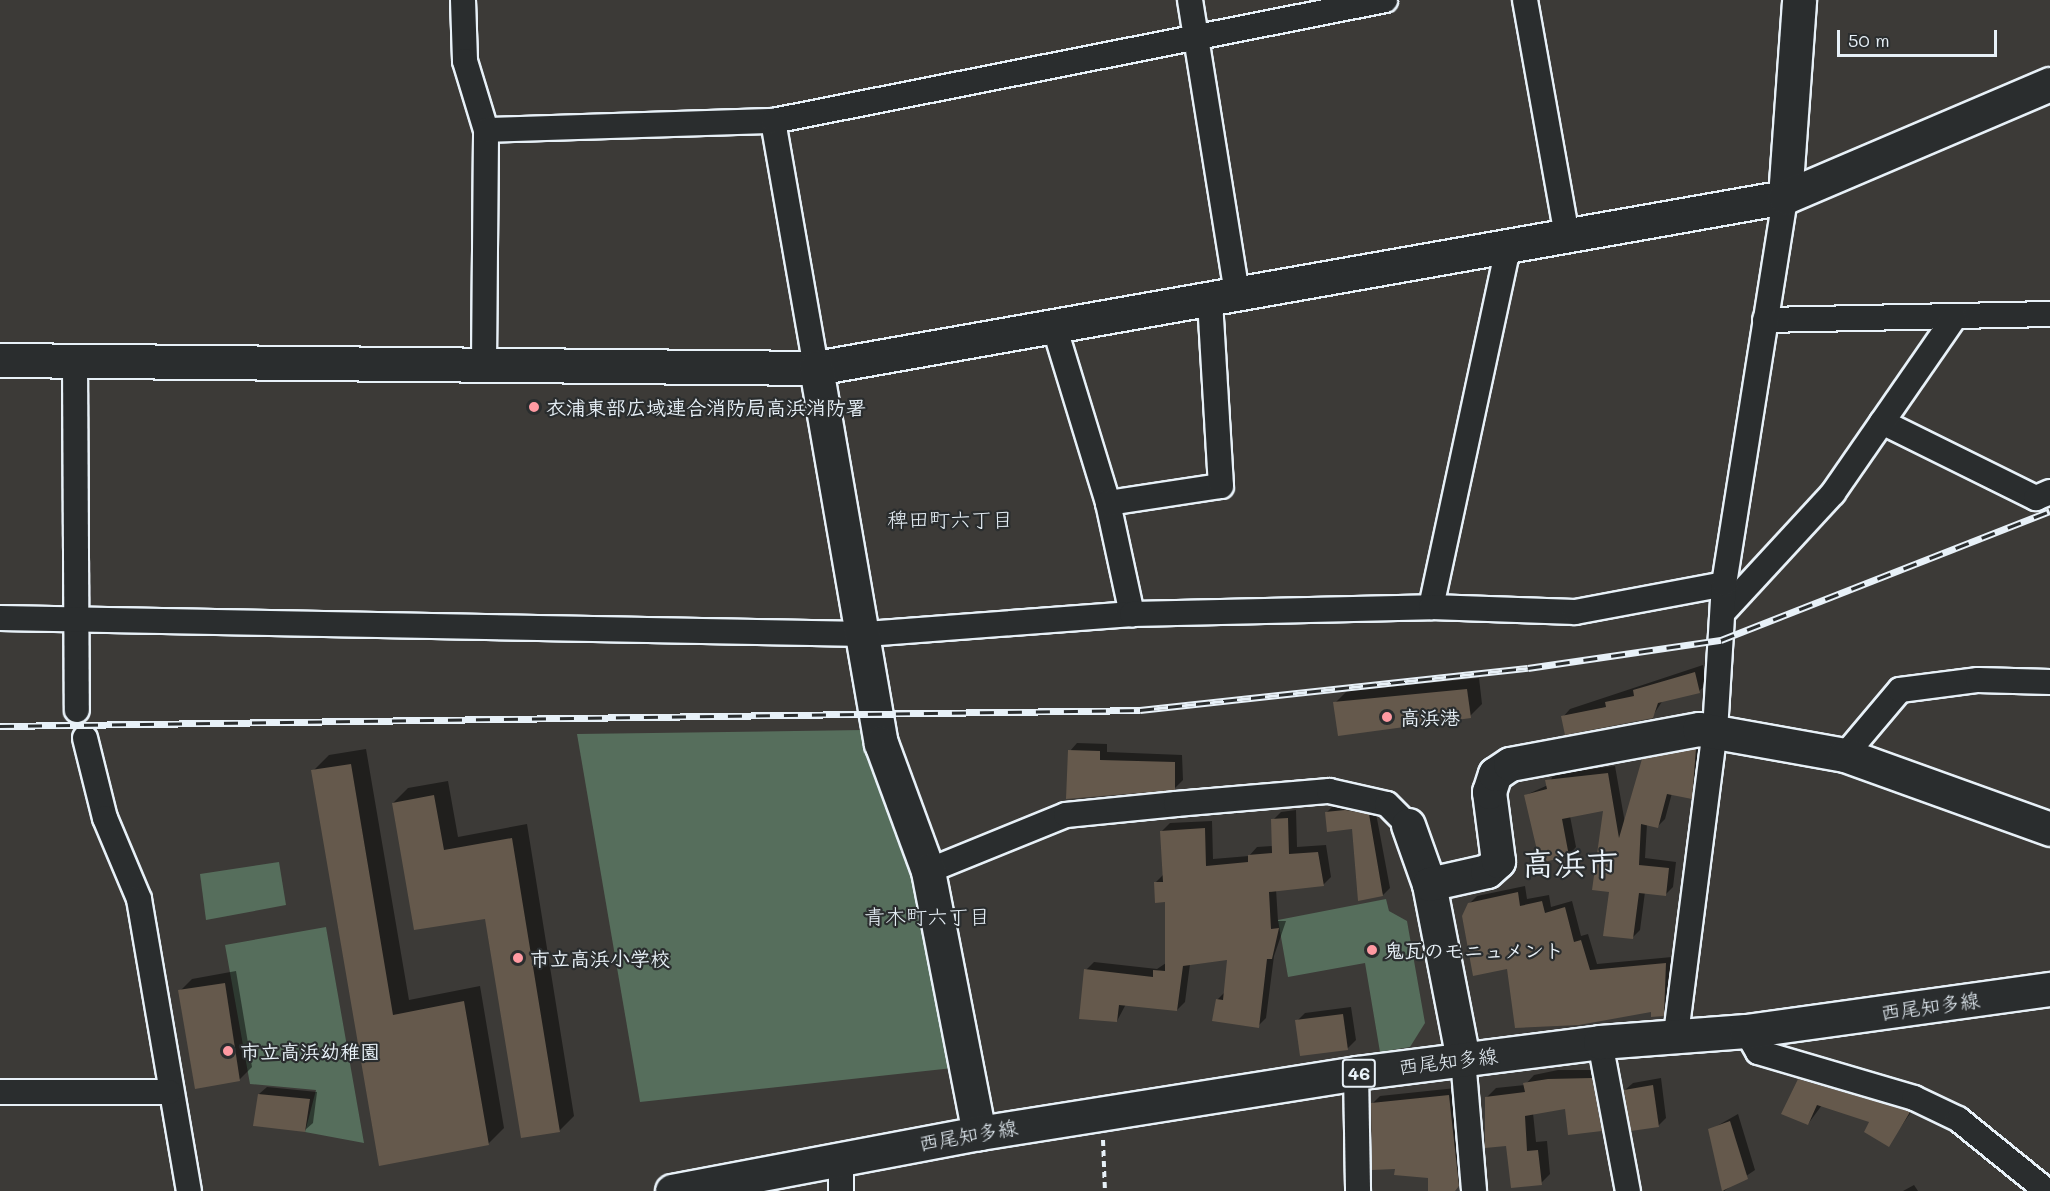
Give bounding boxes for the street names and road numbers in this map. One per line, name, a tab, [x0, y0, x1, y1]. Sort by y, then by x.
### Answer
street label: 西尾知多線	[1879, 987, 1981, 1025]
street label: 西尾知多線	[1397, 1043, 1499, 1079]
road number: 46	[1341, 1058, 1377, 1088]
street label: 西尾知多線	[917, 1114, 1019, 1156]

